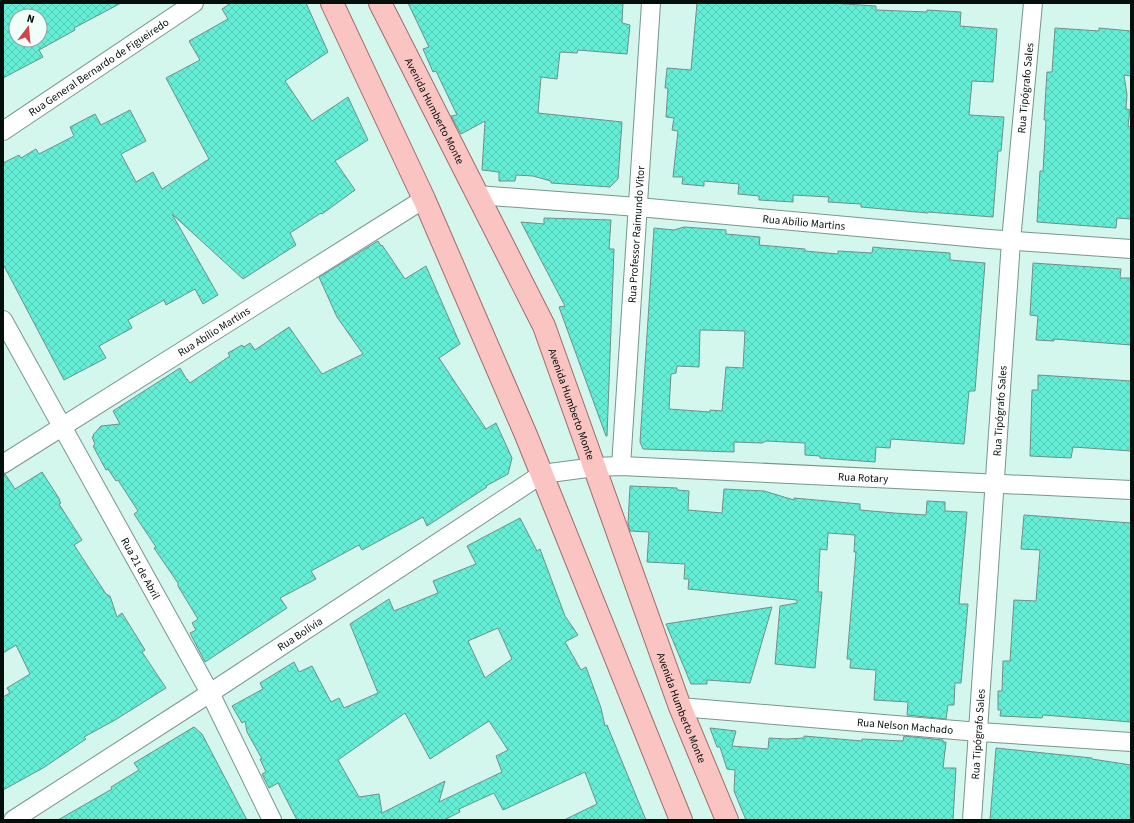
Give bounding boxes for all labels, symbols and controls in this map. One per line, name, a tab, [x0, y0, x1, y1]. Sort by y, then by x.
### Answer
north arrow	[8, 8, 48, 48]
text: N	[25, 11, 36, 27]
street label: Rua General Bernardo de Figueiredo	[26, 15, 172, 120]
street label: Rua Tipógrafo Sales	[1014, 42, 1037, 134]
street label: Avenida Humberto Monte	[401, 55, 468, 167]
street label: Rua Professor Raimundo Vitor	[625, 165, 648, 304]
street label: Rua Abílio Martins	[762, 211, 846, 234]
street label: Rua Abílio Martins	[175, 303, 253, 360]
street label: Avenida Humberto Monte	[545, 346, 598, 462]
street label: Rua Tipógrafo Sales	[990, 365, 1011, 457]
street label: Rua Rotary	[838, 469, 889, 487]
street label: Rua 21 de Abril	[117, 535, 164, 602]
street label: Rua Bolívia	[275, 614, 326, 655]
street label: Avenida Humberto Monte	[653, 650, 710, 766]
street label: Rua Tipógrafo Sales	[968, 688, 989, 780]
street label: Rua Nelson Machado	[857, 715, 954, 738]

